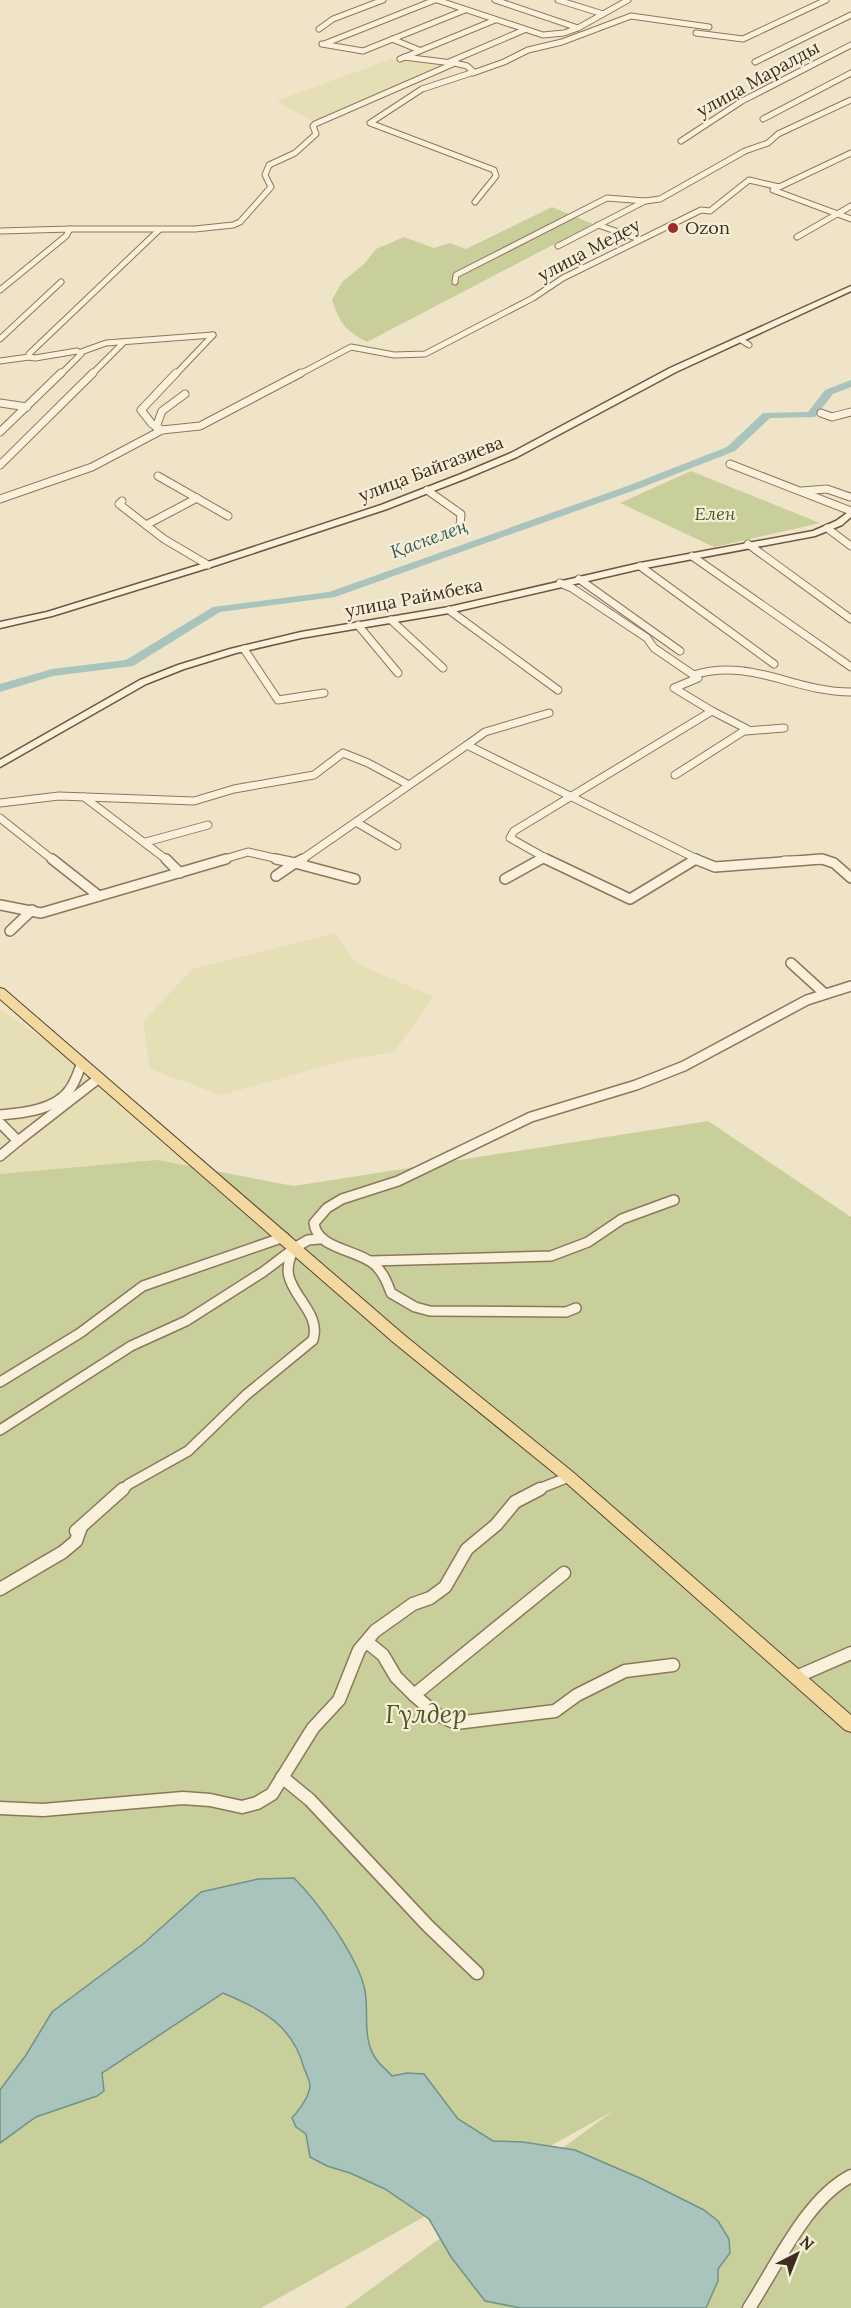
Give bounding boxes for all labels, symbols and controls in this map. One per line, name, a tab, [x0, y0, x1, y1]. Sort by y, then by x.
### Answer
street label: улица Маралды	[692, 35, 823, 122]
street label: улица Медеу	[534, 213, 644, 286]
place label: Ozon	[685, 216, 730, 239]
marker: Ozon	[666, 221, 680, 235]
street label: улица Байгазиева	[355, 430, 507, 507]
park label: Елен	[695, 502, 736, 525]
water label: Қаскелең	[387, 514, 471, 563]
street label: улица Раймбека	[343, 573, 485, 622]
park label: Гүлдер	[385, 1697, 467, 1730]
north arrow	[767, 2224, 827, 2284]
text: N	[796, 2231, 818, 2254]

